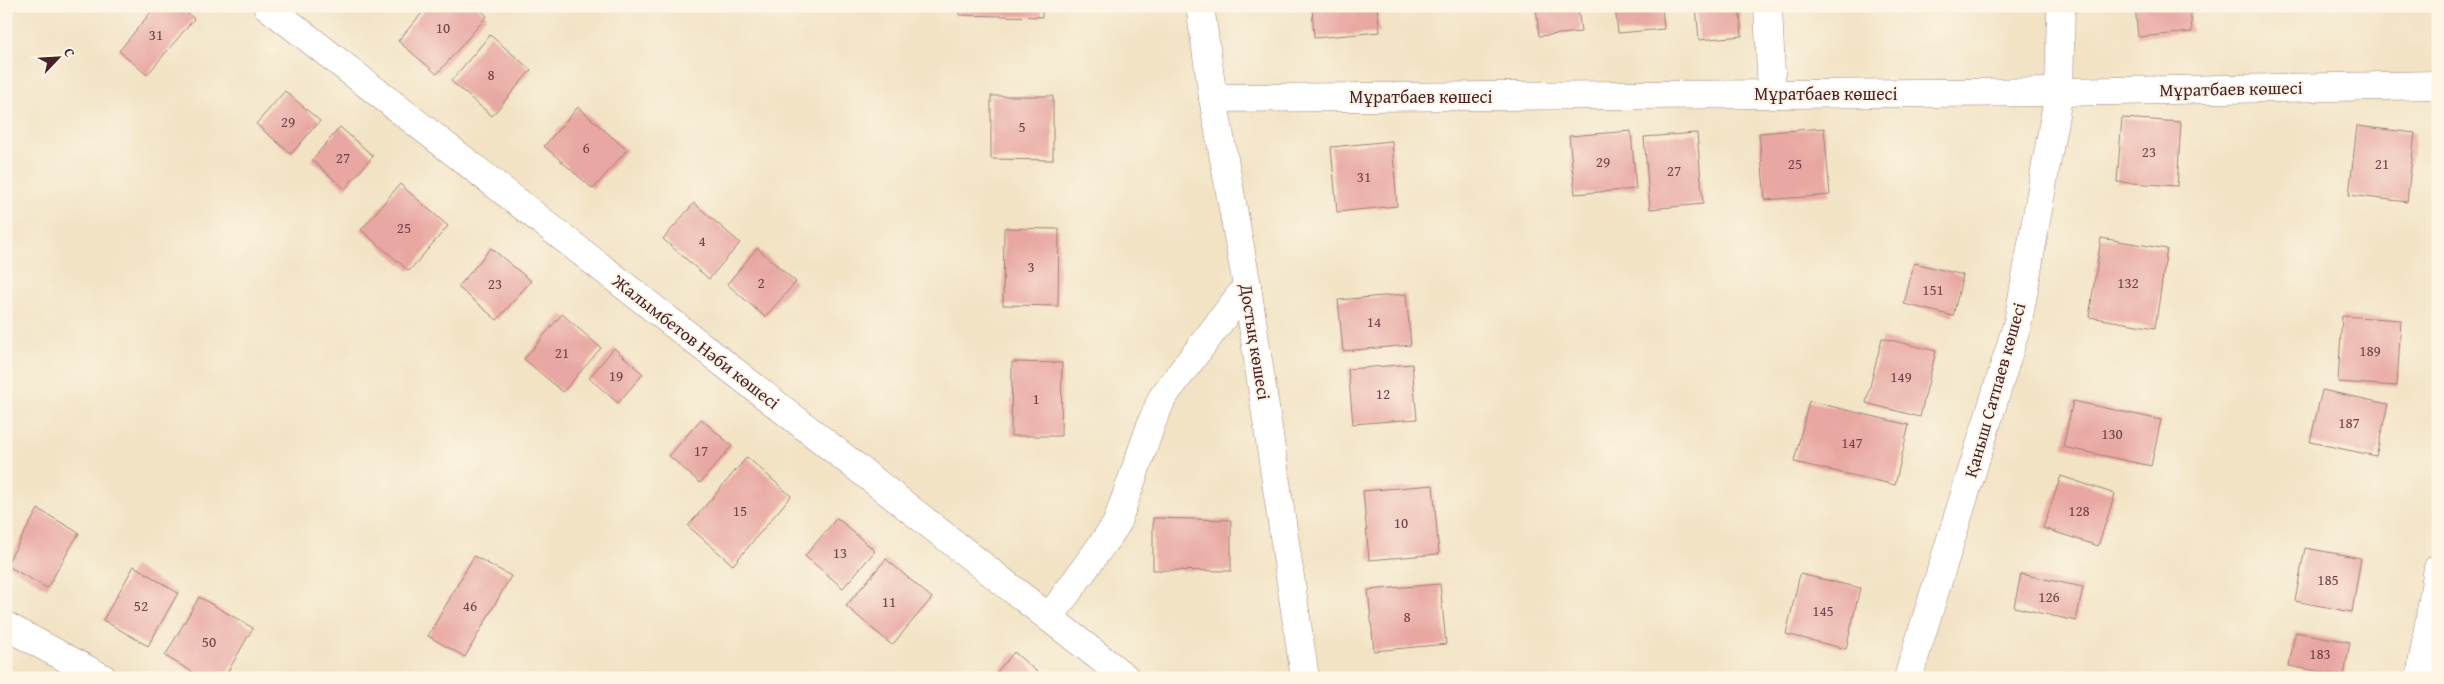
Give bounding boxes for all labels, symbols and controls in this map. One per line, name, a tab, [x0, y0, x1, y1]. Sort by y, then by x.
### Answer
house number: 10	[436, 17, 450, 38]
house number: 31	[149, 24, 163, 45]
north arrow	[32, 32, 82, 82]
text: С	[59, 45, 81, 60]
house number: 8	[487, 64, 495, 85]
street label: Мұратбаев көшесі	[2159, 74, 2303, 103]
street label: Мұратбаев көшесі	[1754, 80, 1898, 107]
street label: Мұратбаев көшесі	[1349, 83, 1493, 110]
house number: 29	[281, 111, 295, 132]
house number: 5	[1018, 116, 1026, 137]
house number: 6	[582, 137, 590, 158]
house number: 23	[2142, 141, 2156, 162]
house number: 27	[336, 147, 350, 168]
house number: 29	[1596, 151, 1610, 172]
house number: 25	[1788, 153, 1802, 174]
house number: 21	[2375, 153, 2389, 174]
house number: 27	[1667, 160, 1681, 181]
house number: 31	[1357, 166, 1371, 187]
house number: 25	[397, 217, 411, 238]
house number: 4	[698, 230, 706, 251]
house number: 3	[1027, 256, 1035, 277]
street label: Жалымбетов Нәби көшесі	[606, 267, 786, 416]
house number: 2	[757, 272, 765, 293]
house number: 132	[2117, 272, 2139, 293]
house number: 23	[488, 273, 502, 294]
house number: 151	[1922, 279, 1944, 300]
street label: Достық көшесі	[1233, 281, 1278, 402]
street label: Қаныш Сатпаев көшесі	[1957, 299, 2032, 481]
house number: 14	[1367, 311, 1381, 332]
house number: 189	[2359, 340, 2381, 361]
house number: 21	[555, 342, 569, 363]
house number: 19	[609, 365, 623, 386]
house number: 149	[1890, 366, 1912, 387]
house number: 12	[1376, 383, 1390, 404]
house number: 1	[1032, 388, 1040, 409]
house number: 187	[2338, 412, 2360, 433]
house number: 130	[2101, 423, 2123, 444]
house number: 147	[1841, 432, 1863, 453]
house number: 17	[694, 440, 708, 461]
house number: 15	[733, 500, 747, 521]
house number: 128	[2068, 500, 2090, 521]
house number: 10	[1394, 512, 1408, 533]
house number: 13	[833, 542, 847, 563]
house number: 185	[2317, 569, 2339, 590]
house number: 126	[2038, 586, 2060, 607]
house number: 11	[882, 591, 896, 612]
house number: 52	[134, 595, 148, 616]
house number: 46	[463, 595, 477, 616]
house number: 145	[1812, 600, 1834, 621]
house number: 8	[1403, 606, 1411, 627]
house number: 50	[202, 631, 216, 652]
house number: 183	[2309, 643, 2331, 664]

